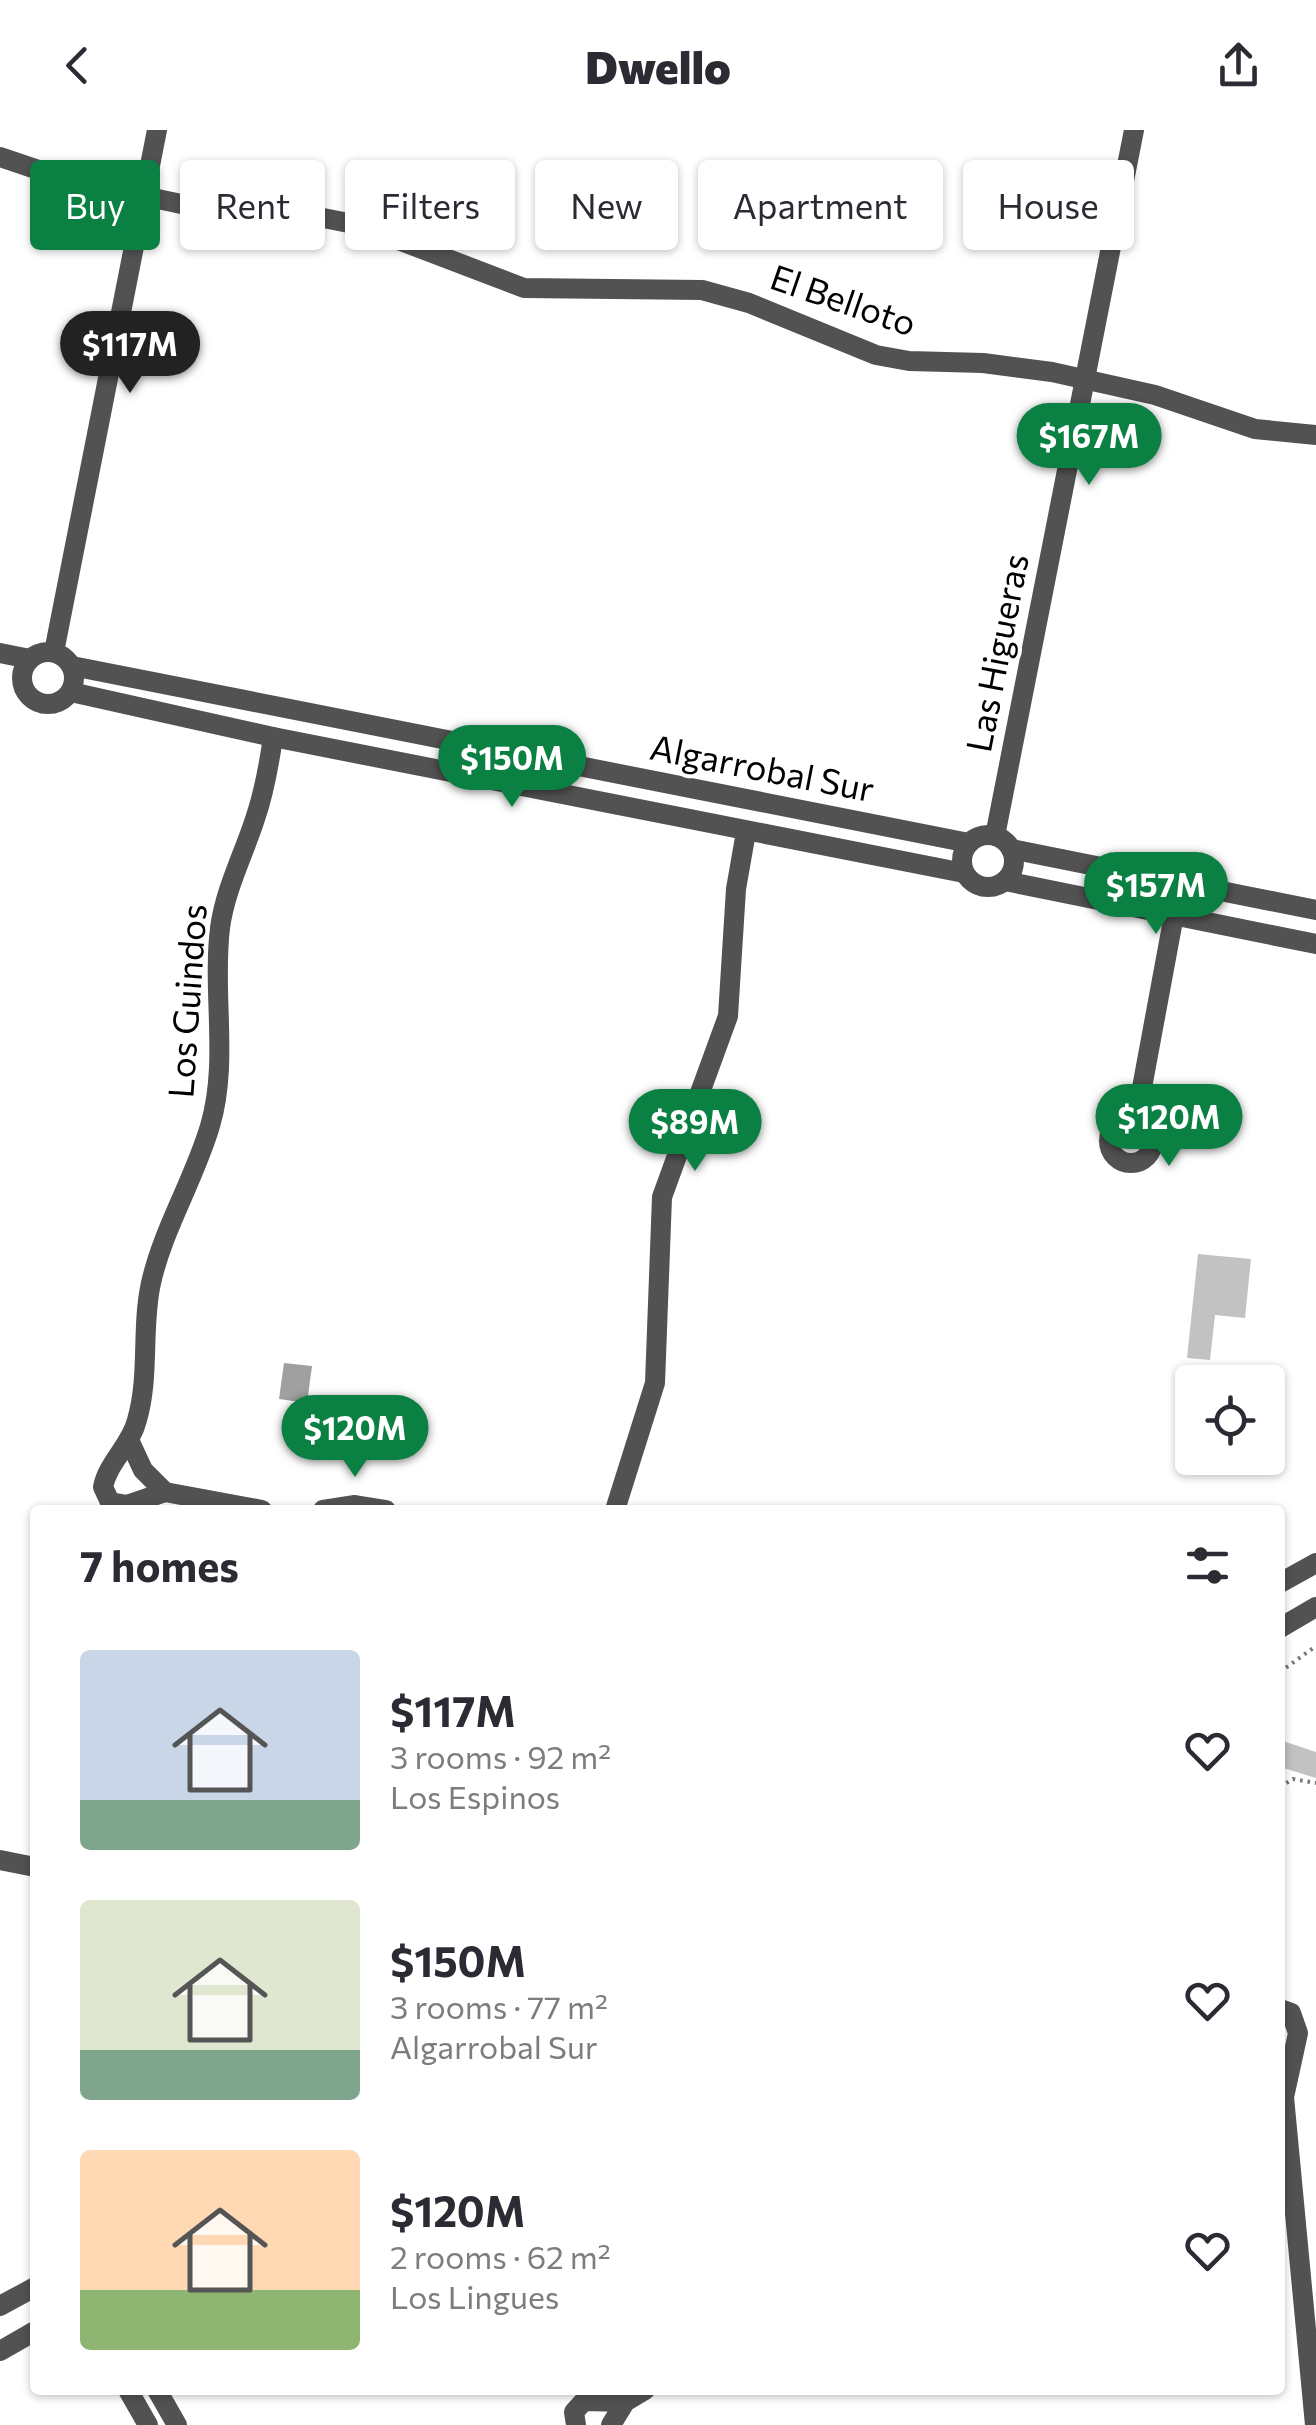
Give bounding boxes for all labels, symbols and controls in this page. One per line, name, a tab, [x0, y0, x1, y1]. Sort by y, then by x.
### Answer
icon: back	[50, 38, 105, 93]
text: Dwello	[585, 38, 731, 93]
icon: share	[1211, 38, 1266, 93]
chip: Buy	[30, 160, 160, 250]
chip: Rent	[180, 160, 325, 250]
chip: Filters	[345, 160, 515, 250]
chip: New	[535, 160, 678, 250]
chip: Apartment	[698, 160, 943, 250]
chip: House	[963, 160, 1134, 250]
street label: El Belloto	[765, 254, 922, 344]
pin: $117M	[60, 311, 200, 396]
text: $117M	[82, 323, 178, 363]
pin: $167M	[1019, 403, 1159, 488]
text: $167M	[1039, 415, 1139, 455]
street label: Las Higueras	[955, 550, 1036, 755]
street label: Algarrobal Sur	[647, 724, 878, 809]
pin: $150M	[442, 725, 582, 810]
text: $150M	[460, 737, 564, 777]
pin: $157M	[1086, 852, 1226, 937]
text: $157M	[1106, 864, 1206, 904]
street label: Los Guindos	[157, 902, 214, 1099]
pin: $120M	[1099, 1084, 1239, 1169]
pin: $89M	[636, 1089, 754, 1174]
text: $120M	[1118, 1096, 1220, 1136]
text: $89M	[651, 1101, 739, 1141]
map controls	[1175, 1365, 1285, 1475]
button: locate	[1175, 1365, 1285, 1475]
pin: $120M	[285, 1395, 425, 1480]
text: $120M	[304, 1407, 406, 1447]
icon: filters	[1180, 1538, 1235, 1593]
text: 7 homes	[80, 1539, 239, 1591]
text: $117M	[390, 1684, 516, 1736]
icon: home	[160, 1690, 280, 1810]
icon: heart	[1180, 1723, 1235, 1778]
text: 3 rooms · 92 m²	[390, 1736, 611, 1776]
text: Los Espinos	[390, 1776, 560, 1816]
text: $150M	[390, 1934, 526, 1986]
icon: home	[160, 1940, 280, 2060]
icon: heart	[1180, 1973, 1235, 2028]
text: 3 rooms · 77 m²	[390, 1986, 608, 2026]
text: Algarrobal Sur	[390, 2026, 598, 2066]
text: $120M	[390, 2184, 525, 2236]
icon: home	[160, 2190, 280, 2310]
icon: heart	[1180, 2223, 1235, 2278]
text: 2 rooms · 62 m²	[390, 2236, 611, 2276]
text: Los Lingues	[390, 2276, 559, 2316]

